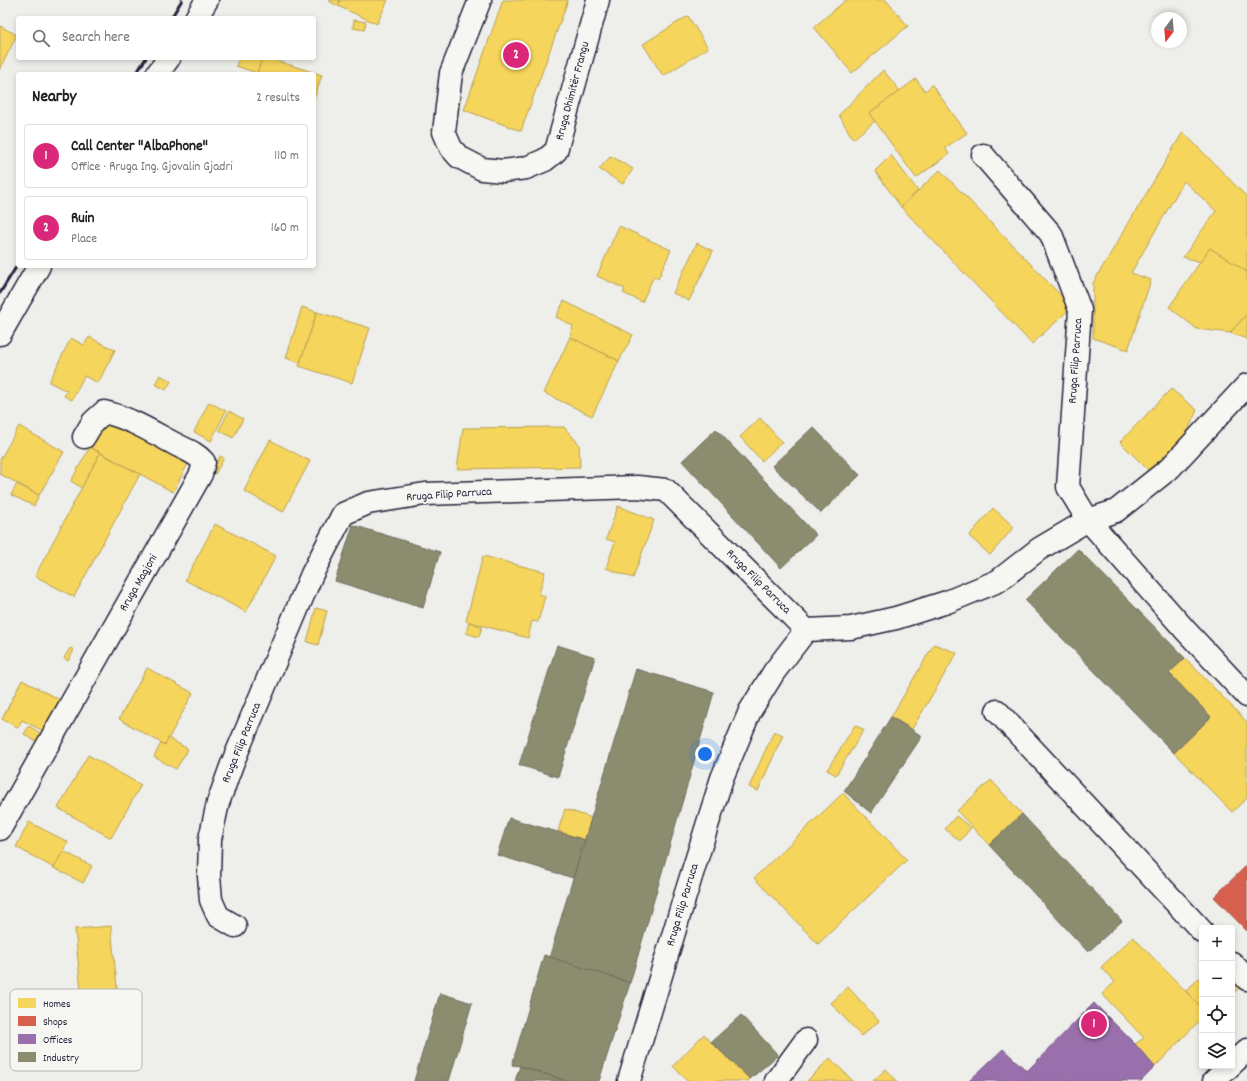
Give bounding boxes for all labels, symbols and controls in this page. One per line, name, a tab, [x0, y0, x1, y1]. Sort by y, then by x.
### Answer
north arrow	[1151, 12, 1187, 48]
search box	[16, 16, 316, 60]
icon: search	[30, 27, 52, 49]
text: Search here	[62, 27, 130, 49]
pin: 2	[503, 40, 529, 70]
street label: Rruga Dhimitër Frangu	[552, 40, 594, 142]
text: Nearby	[32, 86, 76, 110]
text: 2 results	[256, 89, 300, 108]
text: Call Center "AlbaPhone"	[71, 136, 208, 158]
text: 1	[45, 147, 47, 166]
text: 110 m	[274, 147, 299, 166]
text: Office · Rruga Ing. Gjovalin Gjadri	[71, 158, 233, 177]
text: Ruin	[71, 208, 94, 230]
text: 2	[43, 219, 49, 238]
text: 160 m	[271, 219, 299, 238]
text: Place	[71, 230, 97, 249]
street label: Rruga Filip Parruca	[1065, 317, 1087, 404]
street label: Rruga Filip Parruca	[406, 484, 493, 506]
street label: Rruga Filip Parruca	[722, 546, 795, 619]
street label: Rruga Magjoni	[116, 551, 162, 615]
street label: Rruga Filip Parruca	[218, 700, 266, 786]
your location	[695, 744, 715, 764]
street label: Rruga Filip Parruca	[662, 861, 704, 948]
map controls	[1199, 925, 1235, 1069]
button: +	[1199, 925, 1235, 961]
button: −	[1199, 961, 1235, 997]
legend	[10, 989, 142, 1071]
text: Homes	[43, 997, 71, 1013]
button: locate	[1199, 997, 1235, 1033]
pin: 1	[1081, 1009, 1107, 1039]
text: Shops	[43, 1015, 68, 1031]
text: Offices	[43, 1033, 73, 1049]
button: layers	[1199, 1033, 1235, 1069]
text: Industry	[43, 1051, 79, 1067]

